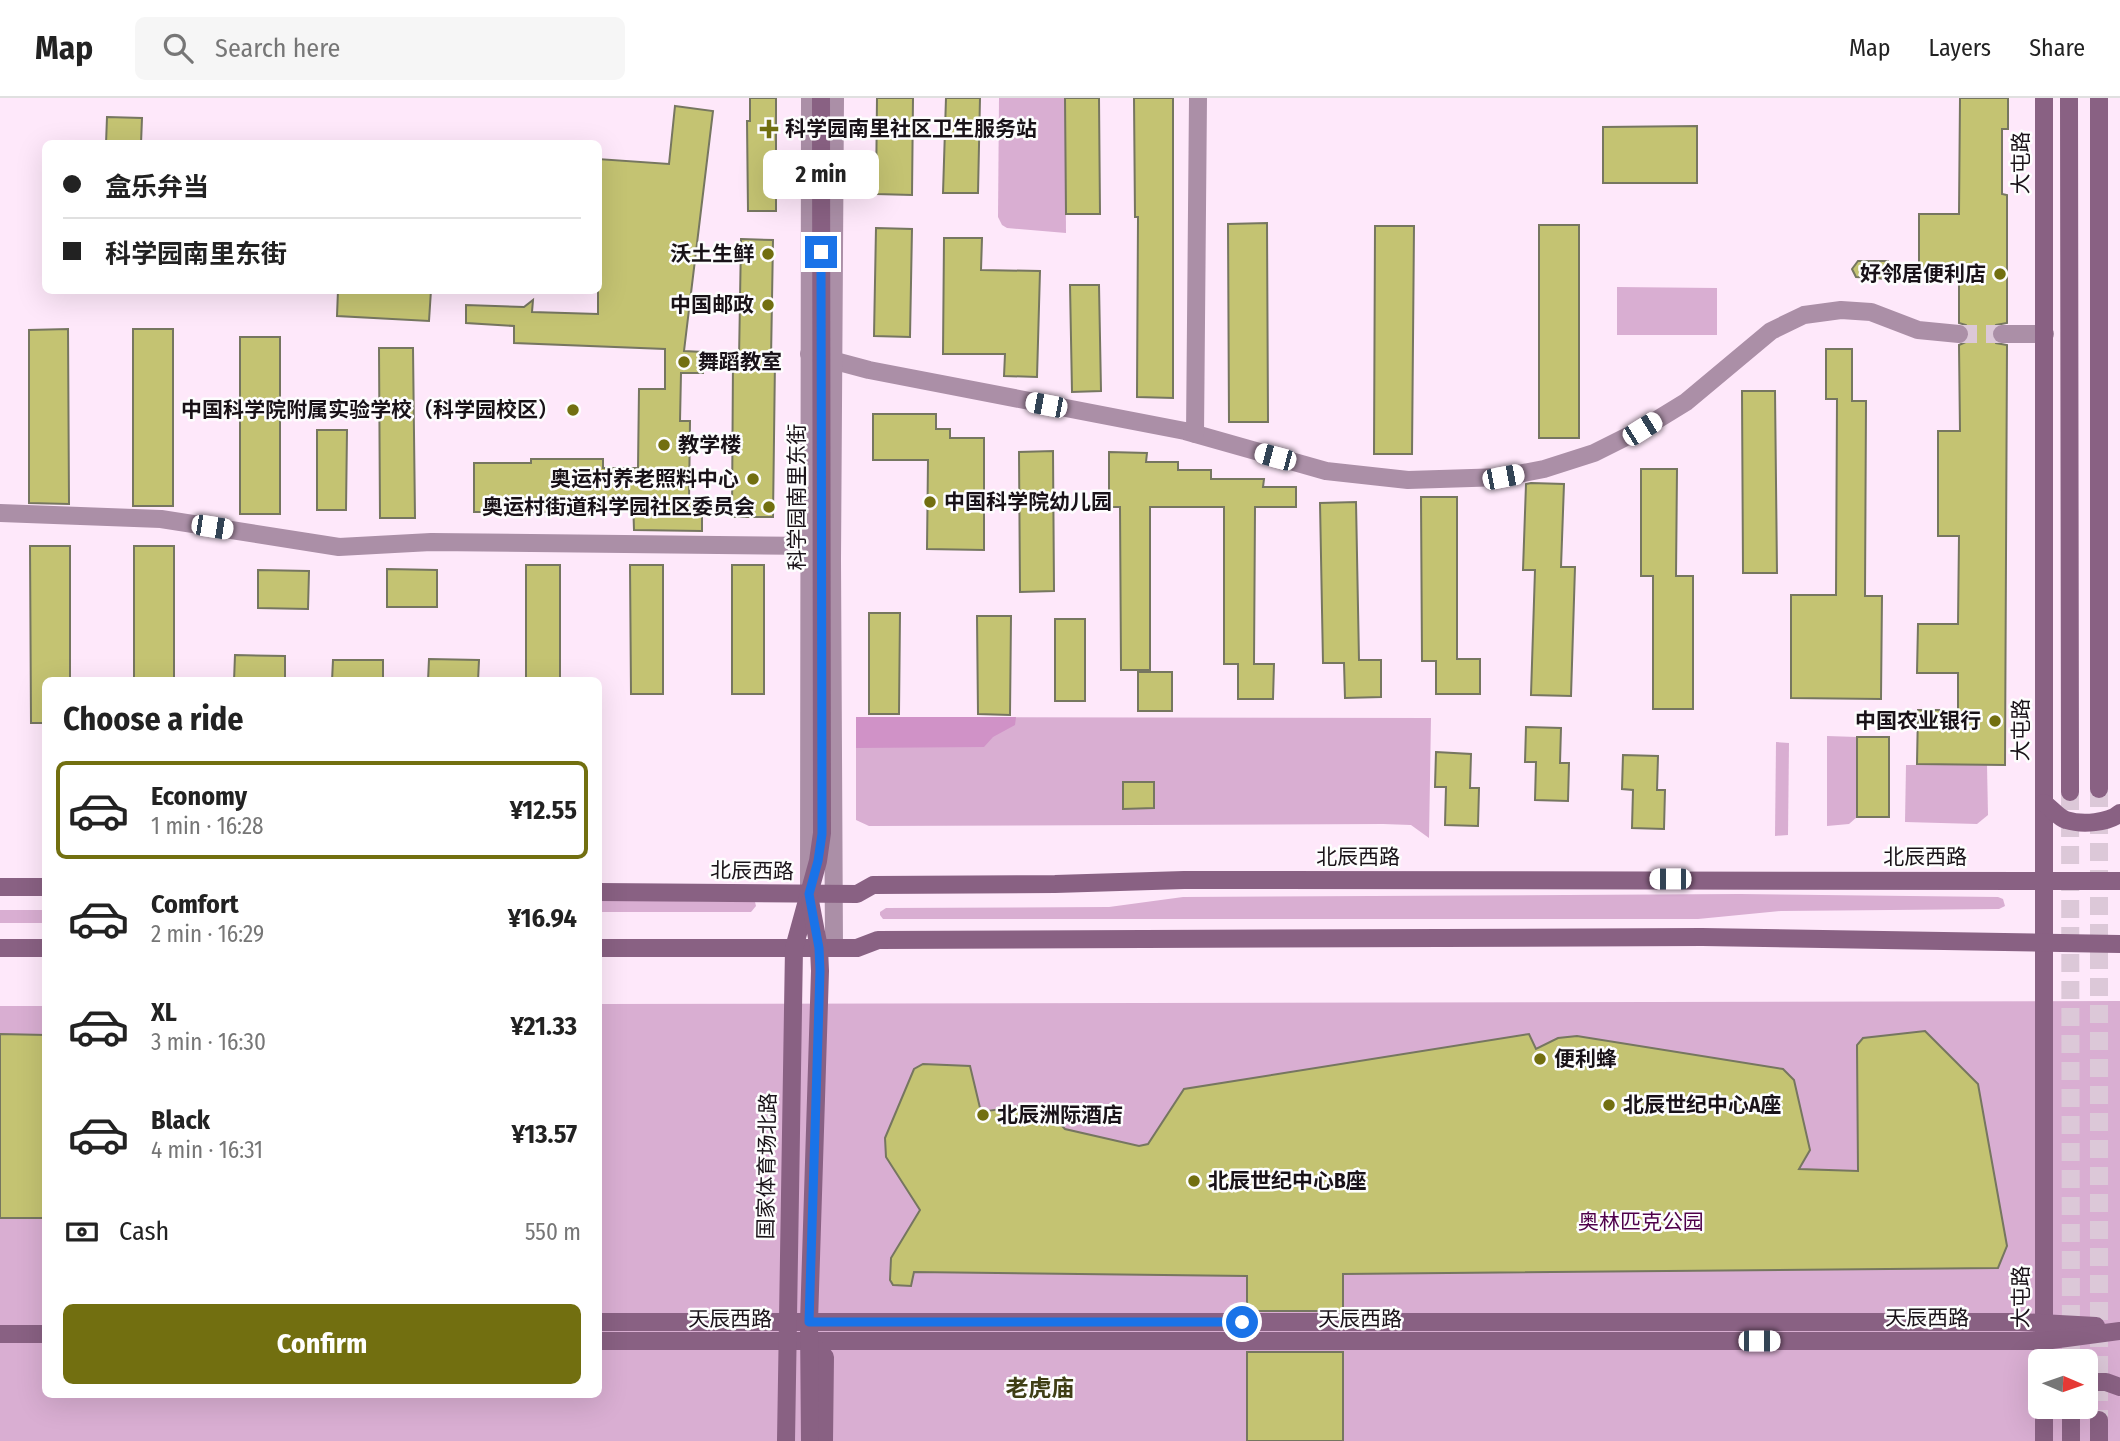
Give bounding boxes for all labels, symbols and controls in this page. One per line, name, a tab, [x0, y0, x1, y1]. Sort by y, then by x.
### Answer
search box	[135, 17, 625, 80]
text: Map	[35, 28, 93, 68]
icon: search	[159, 29, 197, 67]
text: Search here	[215, 33, 340, 64]
text: Map	[1849, 34, 1891, 62]
text: Layers	[1929, 34, 1991, 62]
text: Share	[2029, 34, 2085, 62]
place label: 科学园南里社区卫生服务站	[785, 116, 1037, 142]
marker: 科学园南里社区卫生服务站	[759, 119, 779, 139]
street label: 大屯路	[2008, 132, 2034, 195]
callout: 2 min	[763, 150, 879, 200]
text: 2 min	[796, 160, 847, 188]
text: 盒乐弁当	[105, 172, 209, 203]
route end	[805, 236, 837, 268]
text: 科学园南里东街	[105, 239, 287, 270]
place label: 沃土生鲜	[670, 241, 754, 267]
marker: 沃土生鲜	[760, 246, 776, 262]
place label: 好邻居便利店	[1860, 261, 1986, 287]
marker: 好邻居便利店	[1992, 266, 2008, 282]
place label: 中国邮政	[670, 292, 754, 318]
marker: 中国邮政	[760, 297, 776, 313]
place label: 舞蹈教室	[698, 349, 782, 375]
marker: 舞蹈教室	[676, 354, 692, 370]
car	[1024, 391, 1069, 419]
place label: 中国科学院附属实验学校（科学园校区）	[181, 397, 559, 423]
marker: 中国科学院附属实验学校（科学园校区）	[565, 402, 581, 418]
car	[1619, 409, 1666, 449]
street label: 科学园南里东街	[784, 424, 810, 571]
place label: 教学楼	[678, 432, 741, 458]
marker: 教学楼	[656, 437, 672, 453]
car	[1252, 441, 1299, 473]
car	[1481, 463, 1526, 491]
place label: 奥运村养老照料中心	[550, 466, 739, 492]
marker: 奥运村养老照料中心	[745, 471, 761, 487]
place label: 中国科学院幼儿园	[944, 489, 1112, 515]
place label: 奥运村街道科学园社区委员会	[482, 494, 755, 520]
marker: 中国科学院幼儿园	[922, 494, 938, 510]
marker: 奥运村街道科学园社区委员会	[761, 499, 777, 515]
car	[190, 513, 235, 541]
street label: 大屯路	[2008, 699, 2034, 762]
text: Choose a ride	[63, 700, 244, 738]
place label: 中国农业银行	[1855, 708, 1981, 734]
marker: 中国农业银行	[1987, 713, 2003, 729]
icon: car	[67, 779, 130, 842]
text: Economy	[151, 781, 247, 812]
text: ¥12.55	[510, 795, 577, 826]
text: 1 min · 16:28	[151, 812, 264, 840]
street label: 北辰西路	[1316, 844, 1400, 870]
street label: 北辰西路	[1883, 844, 1967, 870]
street label: 北辰西路	[710, 857, 794, 885]
car	[1650, 869, 1692, 890]
icon: car	[67, 887, 130, 950]
text: Comfort	[151, 889, 239, 920]
text: ¥16.94	[508, 903, 577, 934]
text: 2 min · 16:29	[151, 920, 264, 948]
icon: car	[67, 995, 130, 1058]
text: XL	[151, 997, 177, 1028]
text: ¥21.33	[510, 1011, 577, 1042]
text: 3 min · 16:30	[151, 1028, 266, 1056]
place label: 便利蜂	[1554, 1046, 1617, 1072]
marker: 便利蜂	[1532, 1051, 1548, 1067]
street label: 国家体育场北路	[753, 1092, 781, 1240]
place label: 北辰世纪中心A座	[1623, 1092, 1781, 1118]
marker: 北辰世纪中心A座	[1601, 1097, 1617, 1113]
place label: 北辰洲际酒店	[997, 1102, 1123, 1128]
icon: car	[67, 1103, 130, 1166]
text: Black	[151, 1105, 210, 1136]
marker: 北辰洲际酒店	[975, 1107, 991, 1123]
text: ¥13.57	[512, 1119, 577, 1150]
text: 4 min · 16:31	[151, 1136, 263, 1164]
place label: 北辰世纪中心B座	[1208, 1168, 1367, 1194]
marker: 北辰世纪中心B座	[1186, 1173, 1202, 1189]
park label: 奥林匹克公园	[1578, 1209, 1704, 1235]
icon: cash	[63, 1213, 101, 1251]
text: Cash	[119, 1216, 169, 1247]
text: 550 m	[525, 1218, 581, 1246]
street label: 大屯路	[2008, 1266, 2034, 1329]
button: Confirm	[63, 1304, 581, 1384]
street label: 天辰西路	[1885, 1305, 1969, 1331]
street label: 天辰西路	[688, 1306, 772, 1332]
route start	[1226, 1306, 1258, 1338]
street label: 天辰西路	[1318, 1306, 1402, 1332]
car	[1739, 1331, 1781, 1352]
north arrow	[2028, 1349, 2098, 1419]
map controls	[2028, 1349, 2098, 1419]
district label: 老虎庙	[1006, 1374, 1075, 1402]

